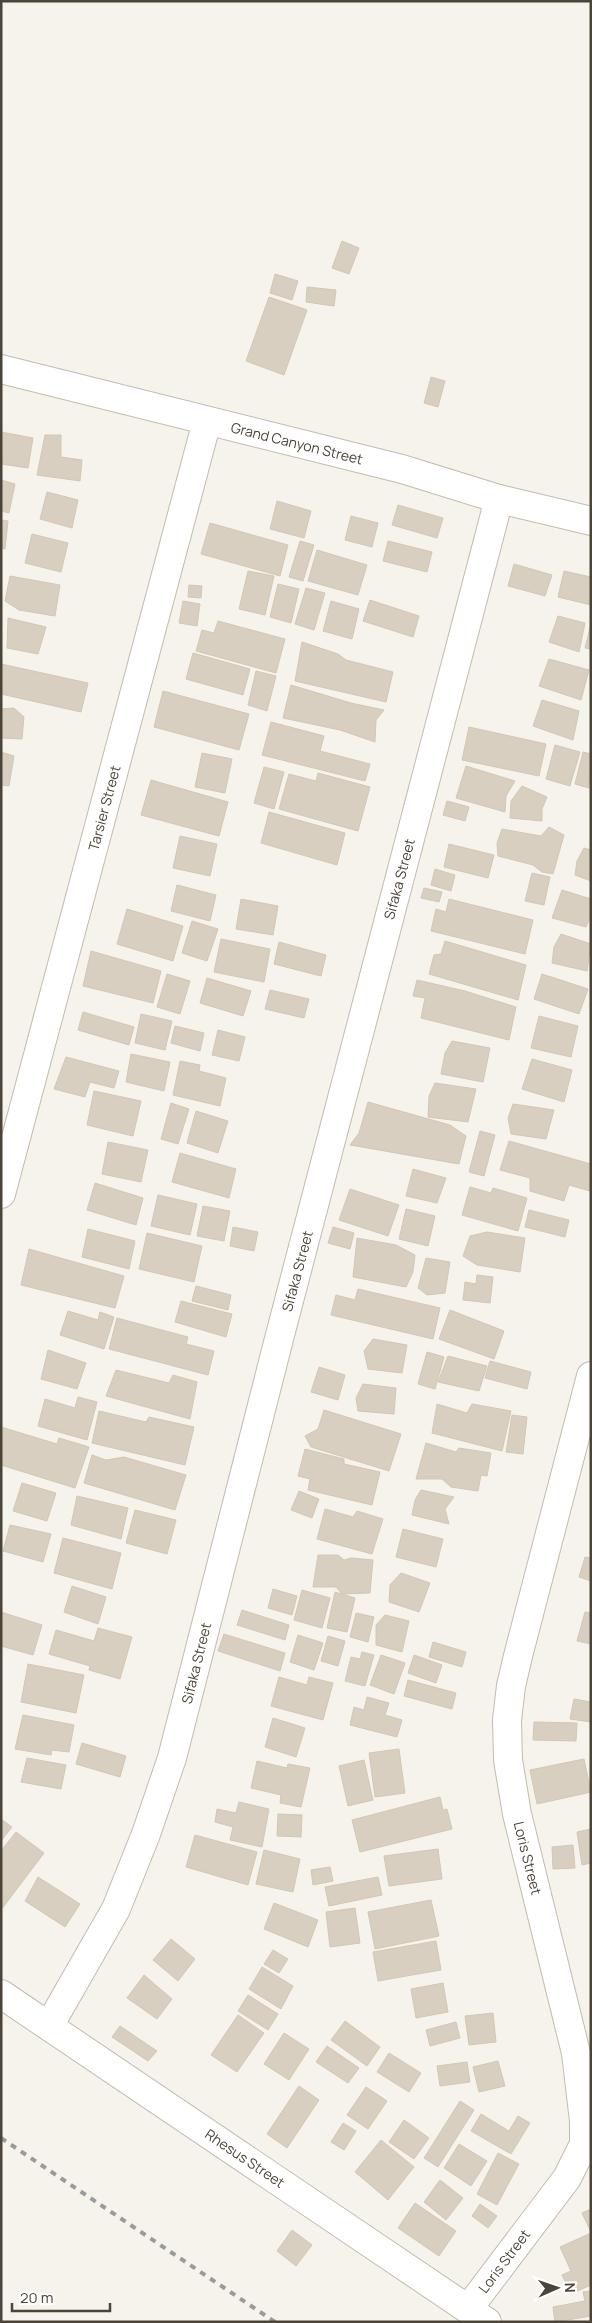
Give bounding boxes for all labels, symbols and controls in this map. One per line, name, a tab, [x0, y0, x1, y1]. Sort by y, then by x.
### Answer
street label: Grand Canyon Street	[229, 417, 365, 469]
street label: Tarsier Street	[83, 763, 125, 853]
street label: Sifaka Street	[379, 836, 419, 922]
street label: Sifaka Street	[277, 1228, 317, 1314]
street label: Sifaka Street	[177, 1620, 215, 1706]
street label: Loris Street	[510, 1819, 546, 1897]
street label: Rhesus Street	[201, 2124, 289, 2192]
street label: Loris Street	[474, 2225, 534, 2297]
north arrow	[532, 2263, 582, 2313]
scale bar	[12, 2280, 110, 2312]
text: N	[561, 2282, 580, 2293]
text: 20 m	[20, 2287, 53, 2308]

